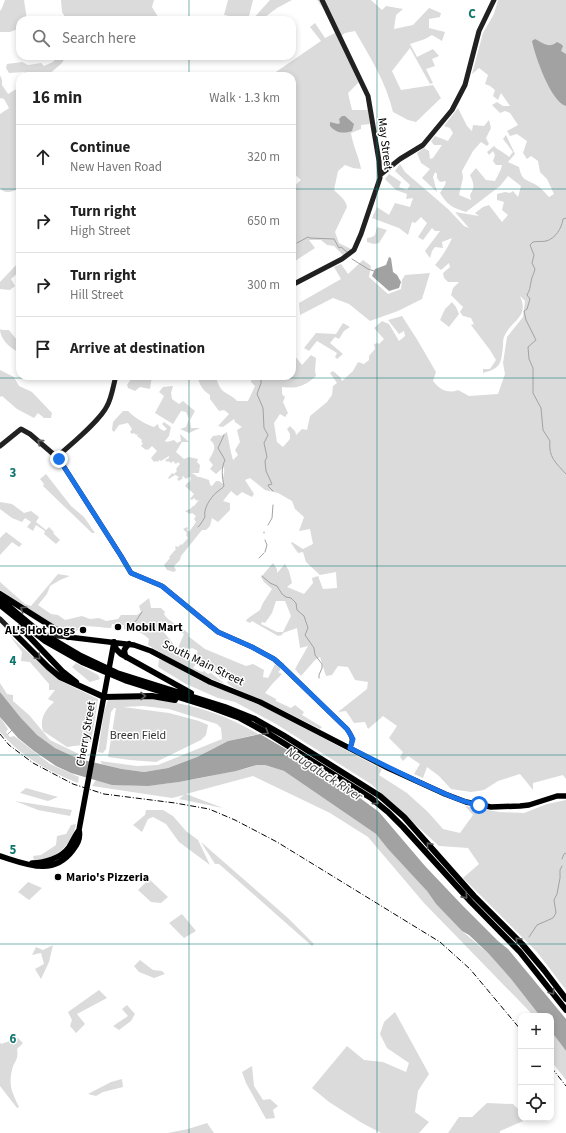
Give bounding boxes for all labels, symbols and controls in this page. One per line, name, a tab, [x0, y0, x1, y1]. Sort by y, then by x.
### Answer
text: C	[468, 5, 476, 23]
search box	[16, 16, 296, 60]
icon: search	[30, 27, 52, 49]
text: Search here	[62, 28, 136, 49]
text: 16 min	[32, 86, 82, 110]
text: Walk · 1.3 km	[209, 89, 280, 107]
street label: May Street	[373, 117, 397, 171]
text: Continue	[70, 137, 130, 158]
icon: ahead	[32, 146, 54, 168]
text: 320 m	[247, 148, 280, 166]
text: New Haven Road	[70, 158, 162, 176]
text: Turn right	[70, 201, 136, 222]
icon: right	[32, 210, 54, 232]
text: 650 m	[247, 212, 280, 230]
text: High Street	[70, 222, 130, 240]
text: Turn right	[70, 265, 136, 286]
icon: right	[32, 274, 54, 296]
text: 300 m	[247, 276, 280, 294]
text: Hill Street	[70, 286, 123, 304]
icon: arrive	[32, 338, 54, 360]
text: Arrive at destination	[70, 338, 205, 359]
one-way arrow	[37, 440, 45, 447]
route end	[50, 450, 68, 468]
text: 3	[10, 464, 17, 482]
one-way arrow	[20, 606, 27, 614]
place label: Mobil Mart	[126, 619, 183, 636]
place label: AL's Hot Dogs	[4, 622, 75, 639]
marker: Mobil Mart	[113, 622, 123, 632]
marker: AL's Hot Dogs	[78, 625, 88, 635]
street label: South Main Street	[159, 636, 247, 690]
text: 4	[10, 652, 17, 670]
one-way arrow	[33, 653, 41, 660]
one-way arrow	[140, 692, 146, 700]
street label: Cherry Street	[72, 700, 100, 768]
park label: Breen Field	[110, 727, 166, 744]
one-way arrow	[262, 728, 269, 735]
water label: Naugatuck River	[282, 743, 366, 806]
route start	[470, 796, 488, 814]
one-way arrow	[372, 797, 379, 805]
text: 5	[10, 841, 17, 859]
one-way arrow	[427, 843, 434, 850]
place label: Mario's Pizzeria	[66, 869, 149, 886]
marker: Mario's Pizzeria	[53, 872, 63, 882]
one-way arrow	[461, 891, 468, 899]
one-way arrow	[515, 937, 523, 945]
one-way arrow	[548, 987, 555, 994]
map controls	[518, 1013, 554, 1121]
button: +	[518, 1013, 554, 1049]
text: 6	[10, 1030, 17, 1048]
button: −	[518, 1049, 554, 1085]
button: locate	[518, 1085, 554, 1121]

